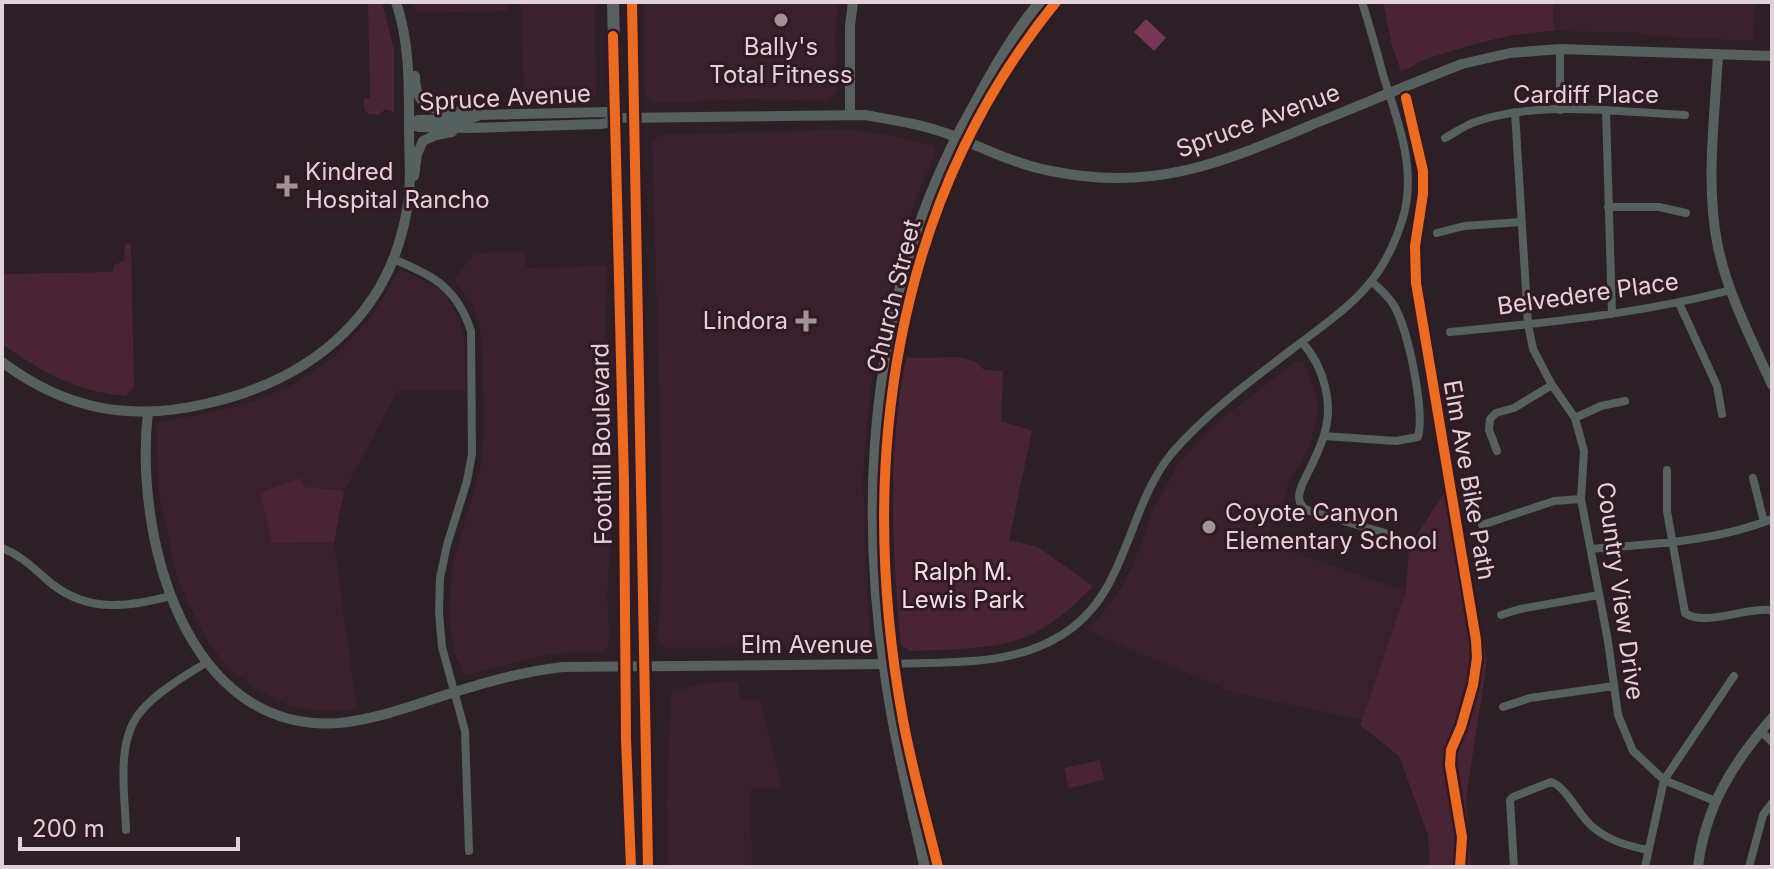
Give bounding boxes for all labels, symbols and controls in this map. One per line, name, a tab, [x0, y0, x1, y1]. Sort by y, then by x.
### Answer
marker: Bally's Total Fitness	[772, 11, 790, 29]
place label: Bally's Total Fitness	[709, 32, 853, 89]
street label: Spruce Avenue	[1172, 77, 1344, 164]
street label: Spruce Avenue	[418, 79, 592, 116]
street label: Cardiff Place	[1513, 80, 1659, 109]
place label: Kindred Hospital Rancho	[305, 157, 490, 214]
marker: Kindred Hospital Rancho	[276, 175, 298, 197]
street label: Church Street	[860, 216, 927, 376]
street label: Belvedere Place	[1495, 266, 1681, 321]
place label: Lindora	[703, 306, 788, 335]
marker: Lindora	[795, 310, 817, 332]
street label: Foothill Boulevard	[585, 343, 618, 545]
street label: Elm Ave Bike Path	[1438, 378, 1501, 582]
street label: Country View Drive	[1591, 480, 1650, 702]
place label: Coyote Canyon Elementary School	[1225, 498, 1437, 555]
marker: Coyote Canyon Elementary School	[1200, 518, 1218, 536]
park label: Ralph M. Lewis Park	[901, 557, 1025, 614]
street label: Elm Avenue	[741, 630, 873, 659]
scale bar	[20, 801, 238, 851]
text: 200 m	[32, 814, 105, 843]

